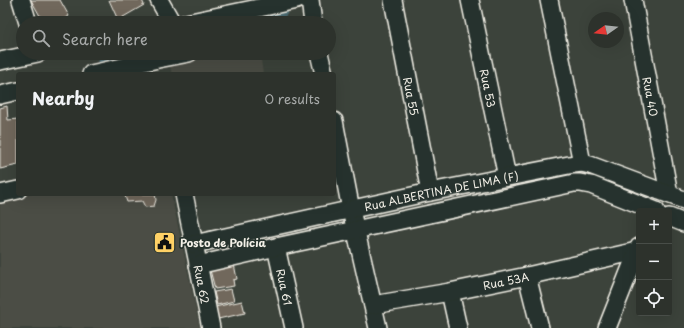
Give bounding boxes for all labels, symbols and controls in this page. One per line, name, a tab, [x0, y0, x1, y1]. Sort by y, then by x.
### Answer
north arrow	[588, 12, 624, 48]
search box	[16, 16, 336, 60]
icon: search	[30, 27, 52, 49]
text: Search here	[62, 27, 148, 50]
street label: Rua 53	[476, 67, 501, 109]
street label: Rua 40	[639, 75, 663, 118]
street label: Rua 55	[400, 76, 424, 117]
text: Nearby	[32, 85, 94, 111]
text: 0 results	[265, 89, 320, 108]
street label: Rua ALBERTINA DE LIMA (F)	[363, 167, 520, 215]
map controls	[636, 208, 672, 316]
button: +	[636, 208, 672, 244]
public building icon: Posto de Polícia	[151, 229, 177, 255]
place label: Posto de Polícia	[180, 234, 267, 251]
button: −	[636, 244, 672, 280]
street label: Rua 62	[190, 263, 214, 305]
street label: Rua 61	[273, 267, 297, 307]
street label: Rua 53A	[481, 267, 530, 293]
button: locate	[636, 280, 672, 316]

